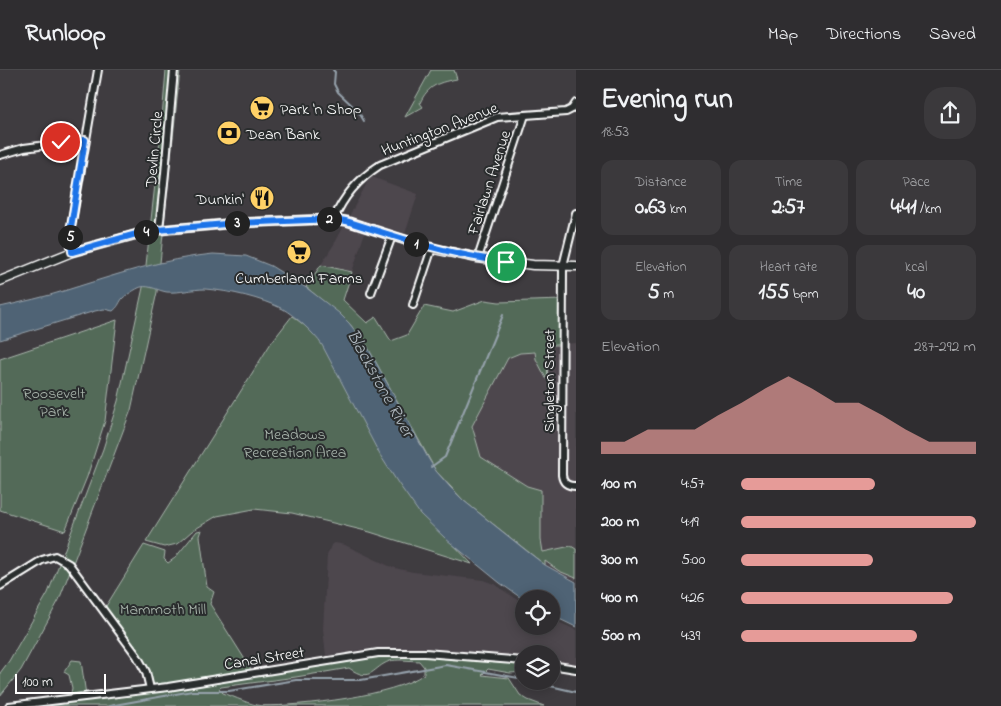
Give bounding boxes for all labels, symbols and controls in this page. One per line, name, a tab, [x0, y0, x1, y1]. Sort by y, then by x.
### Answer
text: Runloop	[25, 17, 106, 52]
text: Map	[768, 22, 798, 48]
text: Directions	[826, 22, 901, 48]
text: Saved	[929, 22, 976, 48]
text: Evening run	[601, 80, 733, 121]
button: share	[924, 87, 976, 139]
supermarket icon: Park 'n Shop	[249, 95, 275, 121]
street label: Huntington Avenue	[378, 96, 502, 163]
place label: Park 'n Shop	[280, 98, 362, 122]
street label: Devlin Circle	[140, 109, 170, 189]
bank icon: Dean Bank	[216, 120, 242, 146]
text: 18:53	[601, 120, 629, 144]
pin	[40, 121, 82, 163]
place label: Dean Bank	[245, 123, 321, 147]
street label: Fairlawn Avenue	[461, 127, 518, 239]
icon: check	[47, 128, 75, 156]
text: Distance	[635, 172, 687, 193]
text: Time	[775, 172, 802, 193]
text: Pace	[902, 172, 930, 193]
restaurant icon: Dunkin'	[249, 185, 275, 211]
place label: Dunkin'	[195, 188, 244, 212]
text: 0.63	[635, 193, 666, 223]
text: 2:57	[772, 193, 805, 223]
text: 4:41	[891, 193, 917, 223]
text: km	[666, 199, 687, 220]
text: /km	[917, 199, 941, 220]
pin: 2	[316, 206, 342, 232]
text: 2	[326, 209, 333, 230]
pin: 3	[224, 210, 250, 236]
text: 3	[235, 213, 240, 234]
pin: 4	[134, 220, 158, 244]
text: 4	[144, 222, 149, 243]
pin: 5	[58, 224, 82, 250]
text: 5	[66, 227, 75, 248]
pin: 1	[404, 232, 428, 256]
text: 1	[414, 234, 419, 255]
supermarket icon: Cumberland Farms	[286, 239, 312, 265]
pin	[485, 241, 527, 283]
icon: arrive	[492, 248, 520, 276]
text: Elevation	[635, 257, 687, 278]
text: Heart rate	[760, 257, 817, 278]
text: kcal	[905, 257, 927, 278]
place label: Cumberland Farms	[235, 267, 363, 291]
text: 5	[648, 278, 660, 308]
text: 155	[758, 278, 789, 308]
text: 40	[907, 278, 925, 308]
text: m	[660, 284, 674, 305]
text: bpm	[789, 284, 819, 305]
water label: Blackstone River	[339, 325, 421, 445]
street label: Singleton Street	[538, 329, 562, 433]
text: Elevation	[601, 335, 660, 359]
text: 287–292 m	[914, 335, 976, 359]
park label: Roosevelt Park	[23, 382, 86, 424]
park label: Meadows Recreation Area	[244, 423, 346, 465]
text: 100 m	[601, 472, 636, 496]
text: 4:57	[681, 472, 705, 496]
text: 200 m	[601, 510, 639, 534]
text: 4:19	[681, 510, 699, 534]
text: 300 m	[601, 548, 638, 572]
text: 5:00	[681, 548, 705, 572]
text: 400 m	[601, 586, 638, 610]
text: 4:26	[681, 586, 704, 610]
map controls	[515, 590, 560, 690]
button: locate	[515, 590, 560, 635]
park label: Mammoth Mill	[120, 598, 207, 622]
text: 500 m	[601, 624, 640, 648]
text: 4:39	[681, 624, 700, 648]
street label: Canal Street	[222, 641, 307, 677]
button: layers	[515, 645, 560, 690]
scale bar	[15, 671, 106, 694]
text: 100 m	[22, 672, 53, 693]

